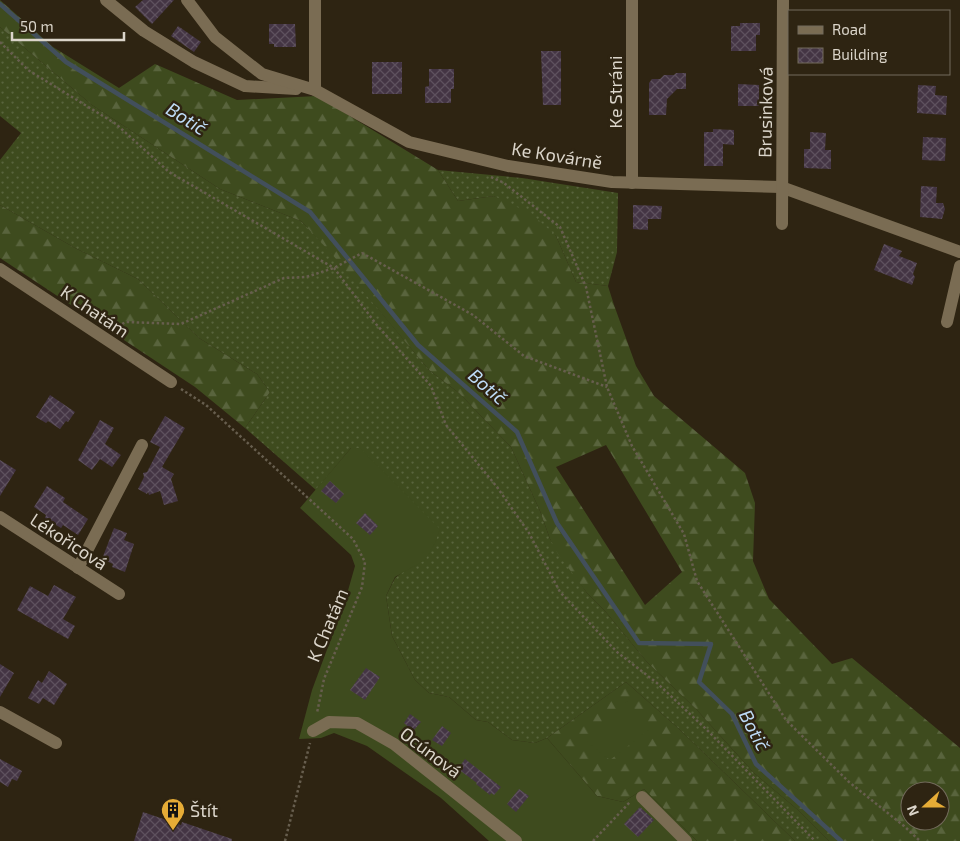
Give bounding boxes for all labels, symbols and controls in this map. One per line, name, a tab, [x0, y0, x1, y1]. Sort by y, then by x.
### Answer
scale bar	[12, 10, 125, 42]
legend	[788, 10, 950, 75]
text: 50 m	[20, 17, 54, 35]
text: Road	[832, 20, 867, 38]
text: Building	[832, 45, 888, 63]
street label: Ke Stráni	[604, 56, 626, 128]
street label: Brusinková	[753, 66, 777, 158]
water label: Botič	[163, 97, 212, 140]
street label: Ke Kovárně	[510, 137, 604, 173]
street label: K Chatám	[57, 280, 133, 342]
water label: Botič	[464, 363, 513, 409]
street label: Lékořicová	[26, 508, 112, 574]
street label: K Chatám	[302, 585, 352, 665]
water label: Botič	[735, 705, 776, 755]
street label: Ocúnová	[396, 722, 466, 782]
north arrow	[900, 781, 950, 831]
building icon: Štít	[160, 797, 186, 831]
place label: Štít	[190, 799, 218, 821]
text: N	[903, 803, 922, 819]

